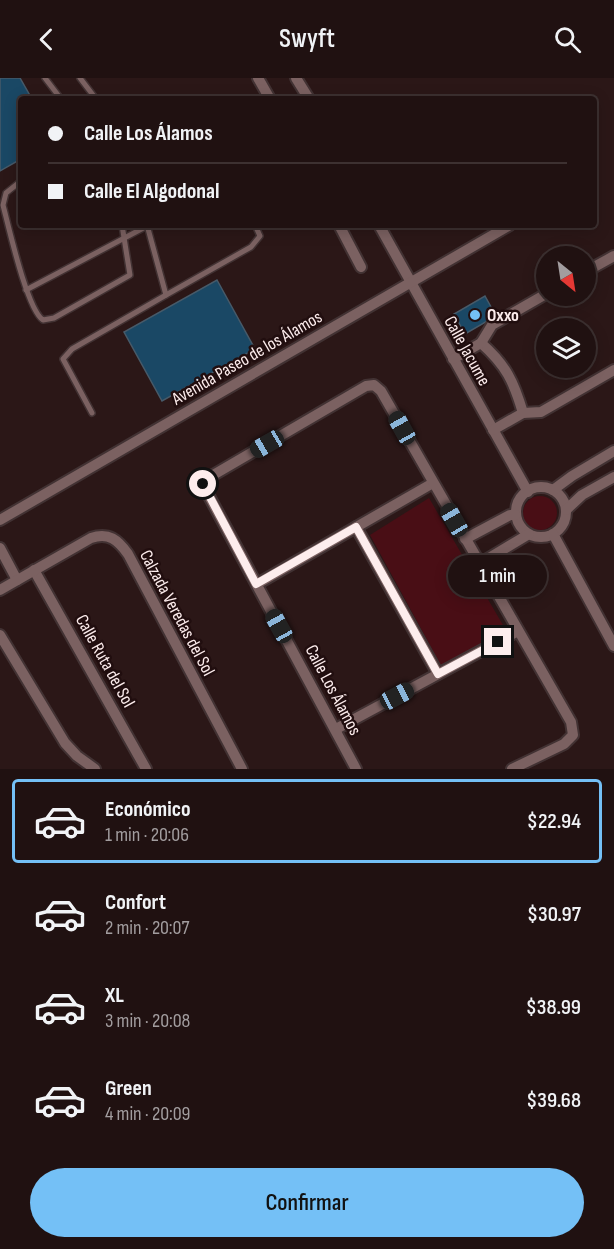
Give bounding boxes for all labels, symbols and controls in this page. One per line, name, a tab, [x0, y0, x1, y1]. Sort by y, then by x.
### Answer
icon: back	[30, 23, 63, 56]
text: Swyft	[279, 23, 335, 55]
icon: search	[551, 23, 584, 56]
text: Calle Los Álamos	[84, 120, 213, 147]
text: Calle El Algodonal	[84, 178, 220, 205]
north arrow	[536, 246, 596, 306]
map controls	[536, 246, 596, 378]
place label: Oxxo	[487, 305, 519, 326]
street label: Avenida Paseo de los Álamos	[167, 306, 326, 410]
marker: Oxxo	[468, 308, 482, 322]
street label: Calle Jacume	[439, 313, 495, 389]
button: layers	[536, 318, 596, 378]
car	[385, 408, 419, 448]
car	[247, 427, 287, 461]
route start	[189, 470, 216, 497]
car	[437, 500, 471, 540]
street label: Calzada Veredas del Sol	[135, 546, 219, 680]
callout: 1 min	[448, 555, 548, 597]
text: 1 min	[479, 564, 516, 588]
car	[262, 606, 296, 646]
street label: Calle Ruta del Sol	[71, 611, 139, 711]
route end	[484, 628, 511, 655]
street label: Calle Los Álamos	[300, 641, 366, 739]
car	[377, 680, 417, 712]
icon: car	[33, 794, 87, 848]
text: Económico	[105, 796, 191, 823]
text: $22.94	[527, 808, 581, 835]
text: 1 min · 20:06	[105, 823, 189, 847]
icon: car	[33, 887, 87, 941]
text: Confort	[105, 889, 166, 916]
text: $30.97	[527, 901, 581, 928]
text: 2 min · 20:07	[105, 916, 189, 940]
icon: car	[33, 980, 87, 1034]
text: XL	[105, 982, 124, 1009]
text: $38.99	[526, 994, 581, 1021]
text: 3 min · 20:08	[105, 1009, 190, 1033]
icon: car	[33, 1073, 87, 1127]
text: Green	[105, 1075, 152, 1102]
text: $39.68	[526, 1087, 581, 1114]
text: 4 min · 20:09	[105, 1102, 190, 1126]
button: Confirmar	[30, 1168, 584, 1237]

